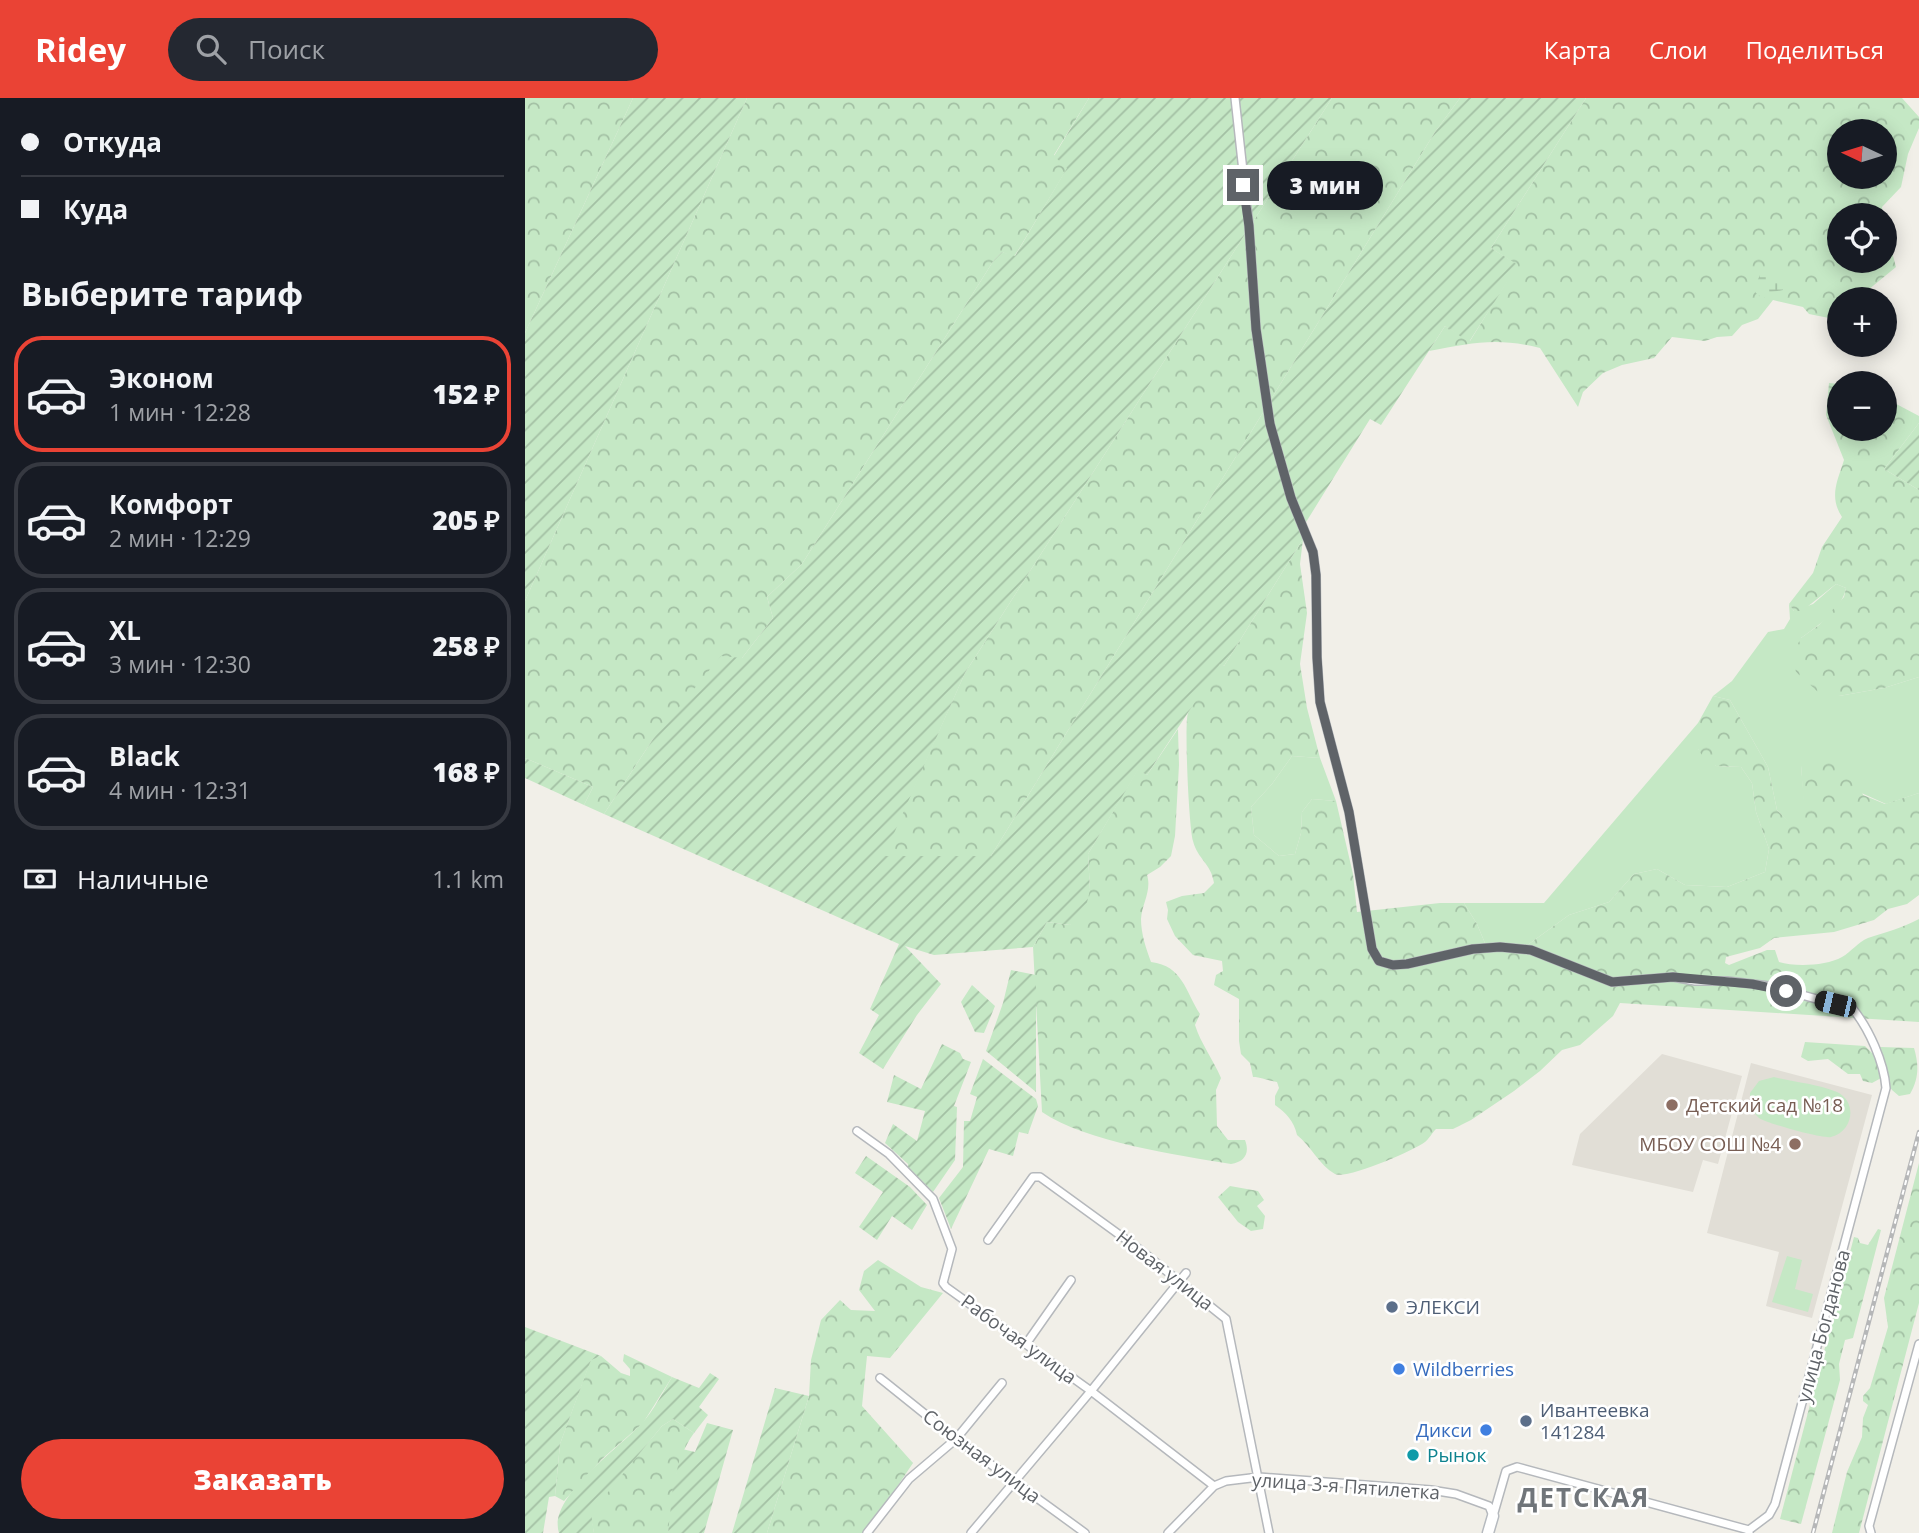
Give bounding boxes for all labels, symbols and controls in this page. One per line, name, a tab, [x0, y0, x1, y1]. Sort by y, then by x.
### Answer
search box	[168, 18, 658, 81]
text: Ridey	[35, 27, 126, 72]
icon: search	[192, 30, 230, 68]
text: Поиск	[248, 31, 325, 67]
text: Карта	[1544, 33, 1611, 66]
text: Слои	[1649, 33, 1708, 66]
text: Поделиться	[1746, 33, 1884, 66]
north arrow	[1827, 119, 1897, 189]
map controls	[1827, 119, 1897, 441]
text: Откуда	[63, 124, 162, 160]
callout: 3 мин	[1267, 160, 1383, 210]
route end	[1227, 169, 1259, 201]
text: 3 мин	[1290, 169, 1360, 201]
text: Куда	[63, 191, 128, 227]
button: locate	[1827, 203, 1897, 273]
text: Выберите тариф	[21, 272, 303, 315]
button: +	[1827, 287, 1897, 357]
text: Эконом	[109, 360, 214, 396]
icon: car	[25, 363, 88, 426]
button: −	[1827, 371, 1897, 441]
text: 152 ₽	[432, 376, 500, 412]
text: 1 мин · 12:28	[109, 396, 251, 428]
text: Комфорт	[109, 486, 233, 522]
icon: car	[25, 489, 88, 552]
text: 205 ₽	[432, 502, 500, 538]
text: 2 мин · 12:29	[109, 522, 251, 554]
text: XL	[109, 612, 141, 648]
icon: car	[25, 615, 88, 678]
text: 258 ₽	[432, 628, 500, 664]
text: 3 мин · 12:30	[109, 648, 251, 680]
text: Black	[109, 738, 180, 774]
icon: car	[25, 741, 88, 804]
text: 168 ₽	[432, 754, 500, 790]
text: 4 мин · 12:31	[109, 774, 251, 806]
icon: cash	[21, 860, 59, 898]
text: Наличные	[77, 861, 209, 897]
text: 1.1 km	[432, 863, 504, 895]
route start	[1770, 975, 1802, 1007]
car	[1813, 989, 1858, 1019]
place label: Детский сад №18	[1686, 1092, 1843, 1118]
marker: Детский сад №18	[1664, 1097, 1680, 1113]
place label: МБОУ СОШ №4	[1639, 1131, 1781, 1157]
marker: МБОУ СОШ №4	[1787, 1136, 1803, 1152]
street label: Новая улица	[1111, 1224, 1219, 1316]
street label: улица Богданова	[1790, 1247, 1856, 1405]
street label: Рабочая улица	[956, 1288, 1082, 1390]
place label: ЭЛЕКСИ	[1406, 1294, 1480, 1320]
marker: ЭЛЕКСИ	[1384, 1299, 1400, 1315]
place label: Wildberries	[1413, 1356, 1514, 1382]
marker: Wildberries	[1391, 1361, 1407, 1377]
place label: Ивантеевка 141284	[1540, 1397, 1650, 1445]
street label: Союзная улица	[918, 1403, 1046, 1509]
marker: Ивантеевка 141284	[1518, 1413, 1534, 1429]
place label: Дикси	[1416, 1417, 1472, 1443]
marker: Дикси	[1478, 1422, 1494, 1438]
button: Заказать	[21, 1439, 504, 1519]
place label: Рынок	[1427, 1442, 1486, 1468]
marker: Рынок	[1405, 1447, 1421, 1463]
street label: улица 3-я Пятилетка	[1251, 1466, 1441, 1506]
district label: ДЕТСКАЯ	[1518, 1479, 1650, 1515]

